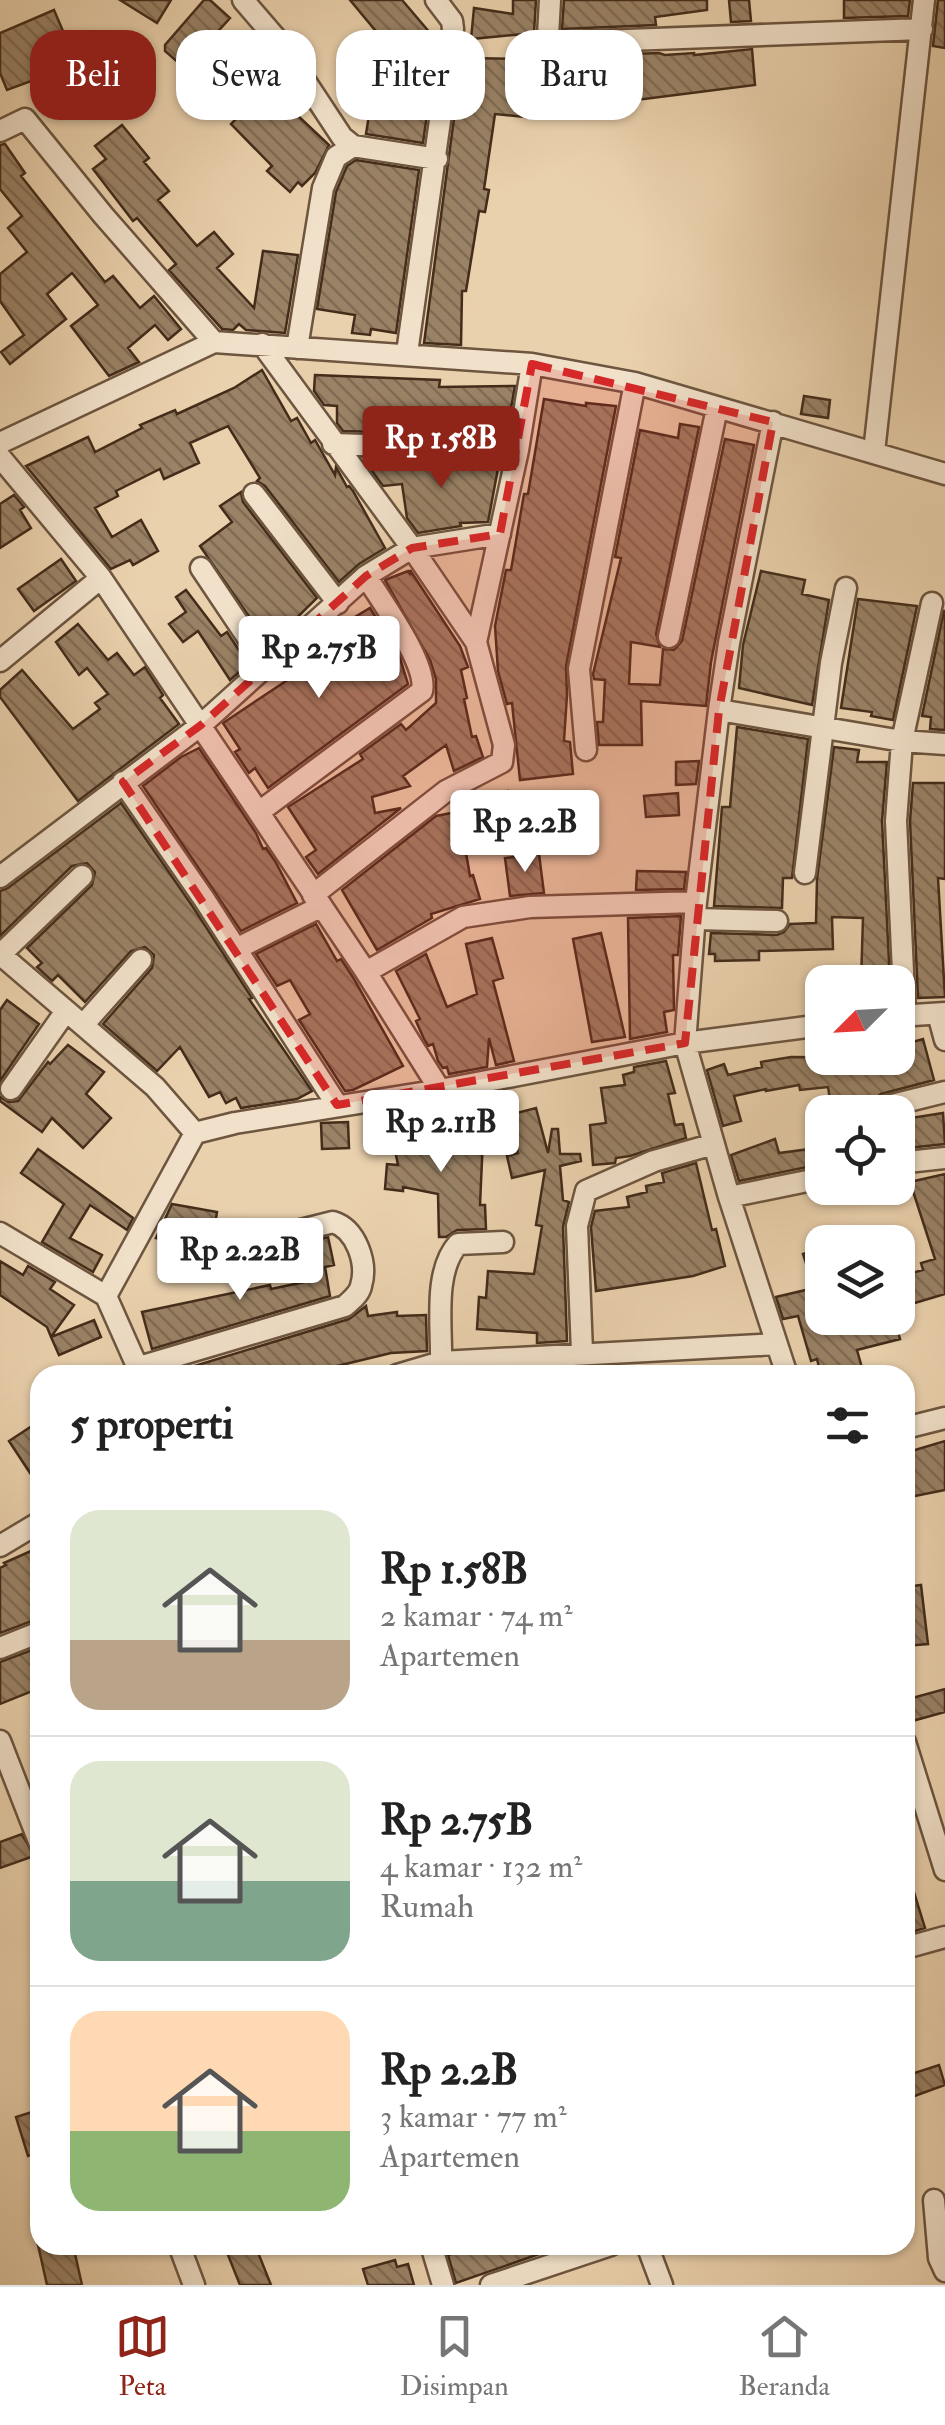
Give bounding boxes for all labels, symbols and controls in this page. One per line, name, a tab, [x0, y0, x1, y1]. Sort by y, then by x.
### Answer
chip: Beli	[30, 30, 156, 120]
chip: Sewa	[176, 30, 316, 120]
chip: Filter	[336, 30, 485, 120]
chip: Baru	[505, 30, 643, 120]
pin: Rp 1.58B	[338, 406, 544, 491]
text: Rp 1.58B	[385, 418, 497, 458]
pin: Rp 2.75B	[216, 616, 422, 701]
text: Rp 2.75B	[261, 628, 377, 668]
pin: Rp 2.2B	[433, 790, 617, 875]
text: Rp 2.2B	[472, 802, 578, 842]
north arrow	[805, 965, 915, 1075]
map controls	[805, 965, 915, 1335]
pin: Rp 2.11B	[338, 1090, 544, 1175]
button: locate	[805, 1095, 915, 1205]
text: Rp 2.11B	[385, 1102, 497, 1142]
pin: Rp 2.22B	[137, 1218, 343, 1303]
button: layers	[805, 1225, 915, 1335]
text: Rp 2.22B	[179, 1230, 301, 1270]
icon: filters	[820, 1398, 875, 1453]
text: 5 properti	[70, 1399, 233, 1451]
text: Rp 1.58B	[380, 1544, 528, 1596]
icon: home	[150, 1550, 270, 1670]
text: 2 kamar · 74 m²	[380, 1596, 572, 1636]
text: Apartemen	[380, 1636, 520, 1676]
text: Rp 2.75B	[380, 1795, 533, 1847]
icon: home	[150, 1801, 270, 1921]
text: 4 kamar · 132 m²	[380, 1847, 582, 1887]
text: Rumah	[380, 1887, 474, 1927]
text: Rp 2.2B	[380, 2045, 518, 2097]
icon: home	[150, 2051, 270, 2171]
text: 3 kamar · 77 m²	[380, 2097, 567, 2137]
text: Apartemen	[380, 2137, 520, 2177]
tab: Peta	[115, 2309, 170, 2404]
tab: Disimpan	[400, 2309, 509, 2404]
tab: Beranda	[738, 2309, 830, 2404]

